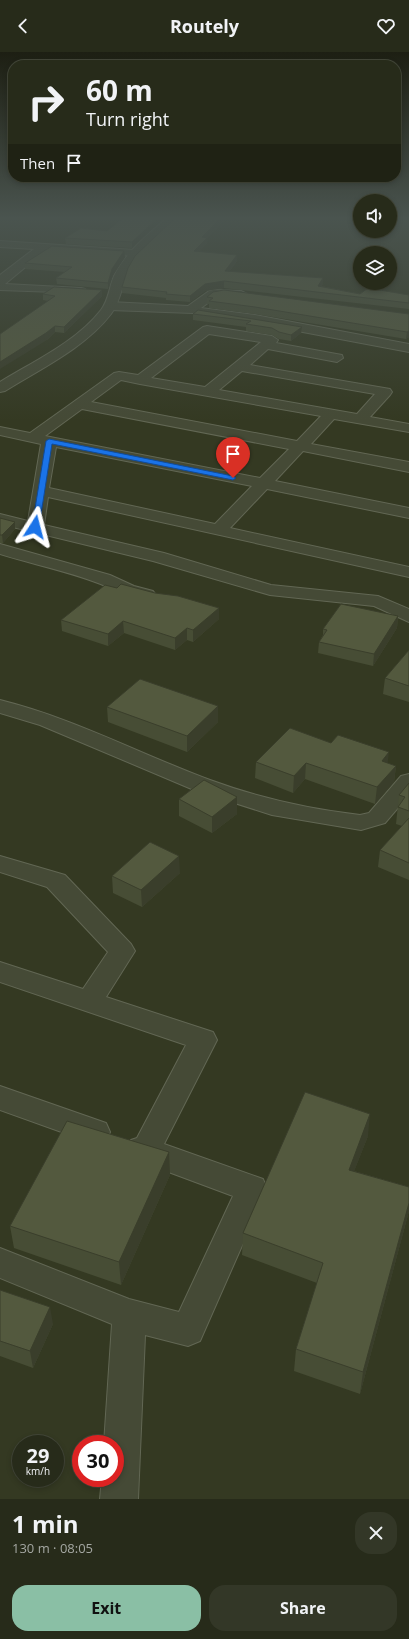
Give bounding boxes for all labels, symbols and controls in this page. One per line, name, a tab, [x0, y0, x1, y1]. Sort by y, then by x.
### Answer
text: Routely	[170, 14, 239, 38]
icon: back	[12, 15, 34, 37]
icon: heart	[375, 15, 397, 37]
text: 60 m	[86, 71, 153, 109]
icon: right	[20, 76, 72, 128]
text: Turn right	[86, 107, 169, 131]
icon: arrive	[63, 152, 85, 174]
text: Then	[20, 153, 55, 173]
map controls	[353, 194, 397, 290]
button: sound	[353, 194, 397, 238]
button: layers	[353, 246, 397, 290]
pin	[216, 437, 250, 478]
icon: arrive	[222, 443, 244, 465]
position arrow	[14, 506, 56, 548]
speed limit sign: 30	[72, 1435, 124, 1487]
text: 29	[27, 1442, 49, 1469]
text: km/h	[26, 1464, 50, 1478]
text: 1 min	[12, 1507, 79, 1540]
button: close	[355, 1512, 397, 1554]
text: 130 m · 08:05	[12, 1539, 93, 1557]
button: Exit	[12, 1585, 201, 1631]
button: Share	[209, 1585, 397, 1631]

